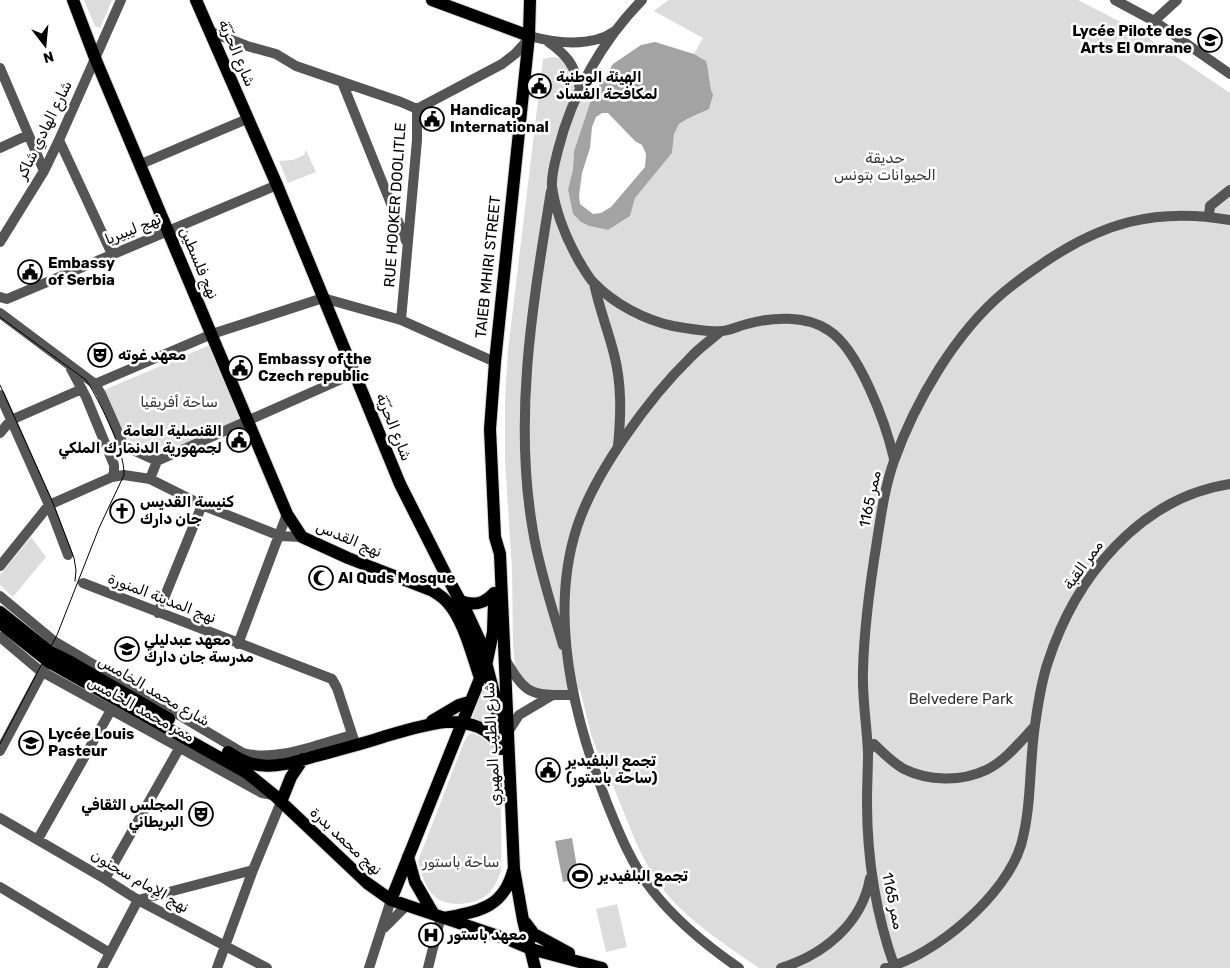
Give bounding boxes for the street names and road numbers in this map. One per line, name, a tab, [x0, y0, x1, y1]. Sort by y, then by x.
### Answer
street label: شارع الحرّيّة	[213, 17, 259, 90]
street label: شارع الهادي شاكر	[12, 78, 78, 184]
street label: RUE HOOKER DOOLITLE	[380, 122, 410, 288]
street label: TAIEB MHIRI STREET	[472, 194, 504, 339]
street label: نهج ليبيريا	[102, 210, 164, 250]
street label: نهج فلسطين	[174, 224, 222, 302]
street label: شارع الحرّيّة	[370, 391, 416, 464]
street label: ممر 1165	[855, 469, 885, 529]
street label: نهج القدس	[313, 517, 385, 563]
street label: ممر القبة	[1059, 537, 1107, 593]
street label: نهج المدينة المنورة	[105, 569, 219, 629]
street label: شارع محمد الخامس	[94, 652, 213, 732]
street label: ممر محمد الخامس	[84, 672, 198, 746]
street label: شارع الطيب المهيري	[480, 681, 506, 806]
street label: نهج محمد بدرة	[305, 803, 386, 880]
street label: نهج الإمام سحنون	[87, 846, 192, 918]
street label: ممر 1165	[878, 871, 908, 931]

